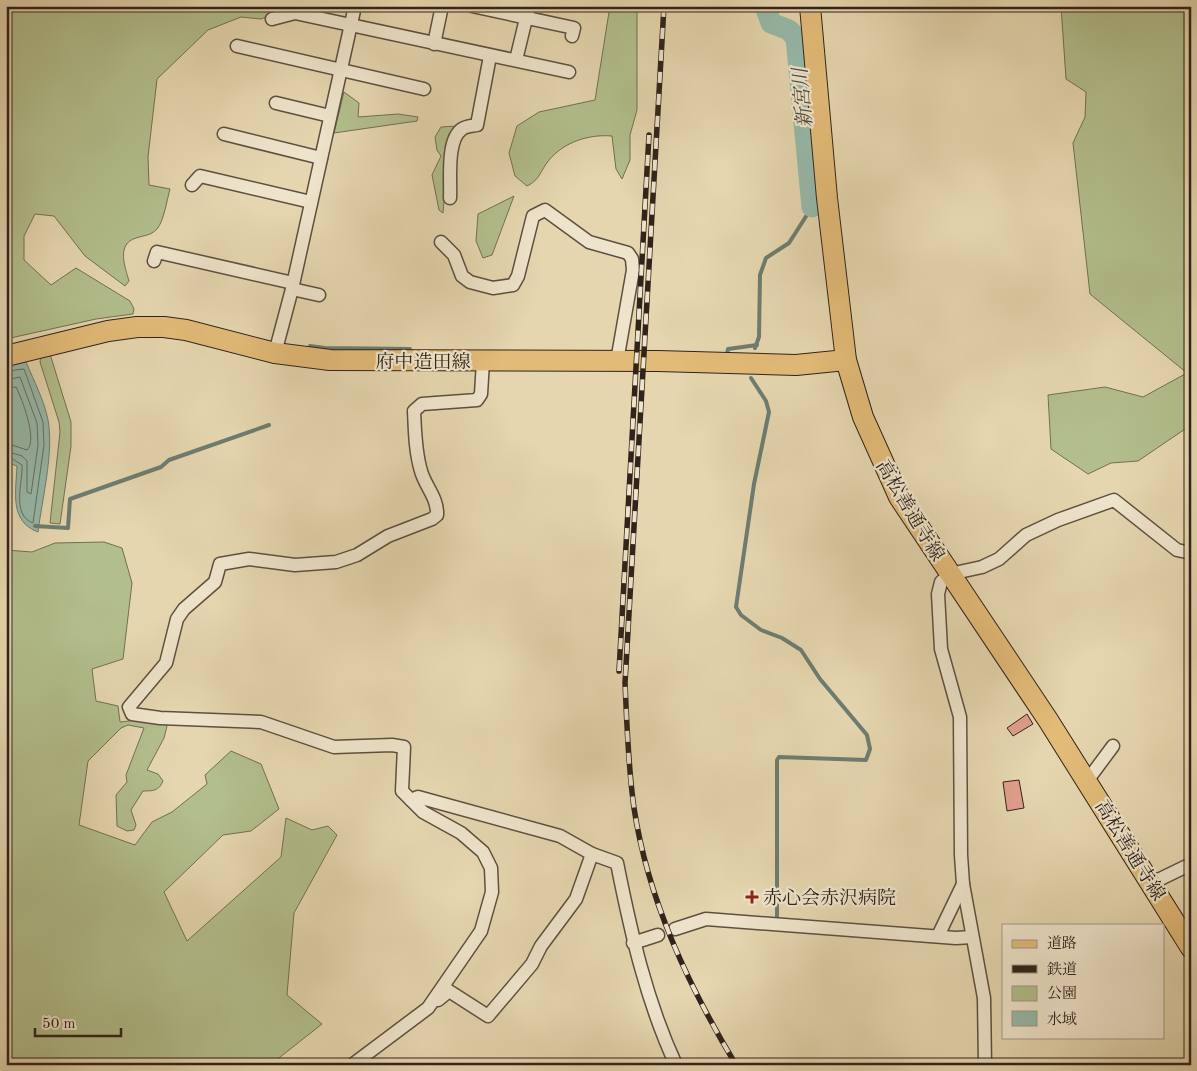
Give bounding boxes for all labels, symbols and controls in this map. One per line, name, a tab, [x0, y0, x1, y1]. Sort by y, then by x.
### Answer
water label: 新宮川	[789, 65, 817, 129]
street label: 府中造田線	[375, 352, 471, 373]
street label: 高松善通寺線	[871, 456, 948, 565]
street label: 高松善通寺線	[1091, 797, 1169, 905]
place label: 赤心会赤沢病院	[763, 887, 896, 909]
marker: 赤心会赤沢病院	[745, 890, 759, 904]
legend	[1002, 924, 1164, 1038]
text: 道路	[1047, 935, 1077, 952]
text: 鉄道	[1047, 961, 1077, 978]
text: 公園	[1047, 985, 1077, 1002]
scale bar	[35, 1006, 121, 1038]
text: 水域	[1047, 1011, 1077, 1028]
text: 50 m	[42, 1017, 76, 1032]

